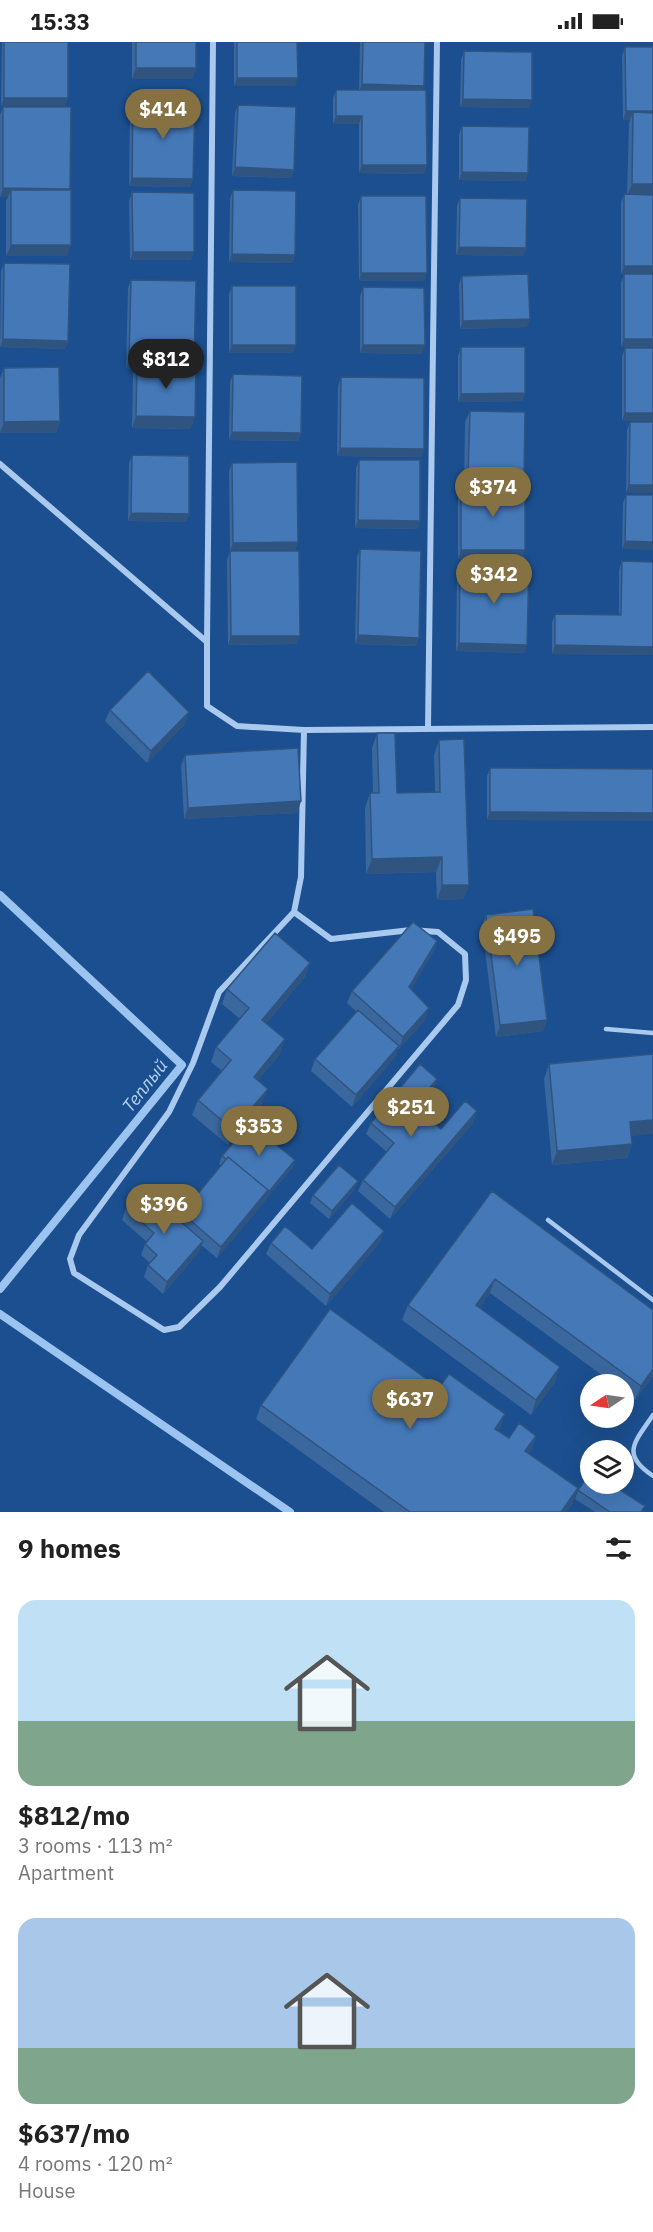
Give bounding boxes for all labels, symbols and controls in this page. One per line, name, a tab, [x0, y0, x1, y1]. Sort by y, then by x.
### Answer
text: 15:33	[30, 7, 90, 36]
pin: $414	[127, 89, 199, 140]
text: $414	[139, 95, 187, 122]
pin: $812	[130, 339, 202, 390]
text: $812	[142, 345, 190, 372]
pin: $374	[457, 467, 529, 518]
text: $374	[469, 473, 517, 500]
pin: $342	[458, 554, 530, 605]
text: $342	[470, 560, 518, 587]
pin: $495	[481, 916, 553, 967]
text: $495	[493, 922, 541, 949]
water label: Теплый	[117, 1055, 172, 1117]
pin: $251	[375, 1087, 447, 1138]
text: $251	[387, 1093, 435, 1120]
pin: $353	[223, 1106, 295, 1157]
text: $353	[235, 1112, 283, 1139]
pin: $396	[128, 1184, 200, 1235]
text: $396	[140, 1190, 188, 1217]
north arrow	[580, 1374, 634, 1428]
map controls	[580, 1374, 634, 1494]
pin: $637	[374, 1379, 446, 1430]
text: $637	[386, 1385, 434, 1412]
button: layers	[580, 1440, 634, 1494]
text: 9 homes	[18, 1531, 121, 1565]
icon: filters	[602, 1532, 635, 1565]
icon: home	[273, 1639, 381, 1747]
text: $812/mo	[18, 1798, 130, 1832]
text: 3 rooms · 113 m²	[18, 1832, 173, 1859]
text: Apartment	[18, 1859, 114, 1886]
icon: home	[273, 1957, 381, 2065]
text: $637/mo	[18, 2116, 130, 2150]
text: 4 rooms · 120 m²	[18, 2150, 173, 2177]
text: House	[18, 2177, 75, 2204]

